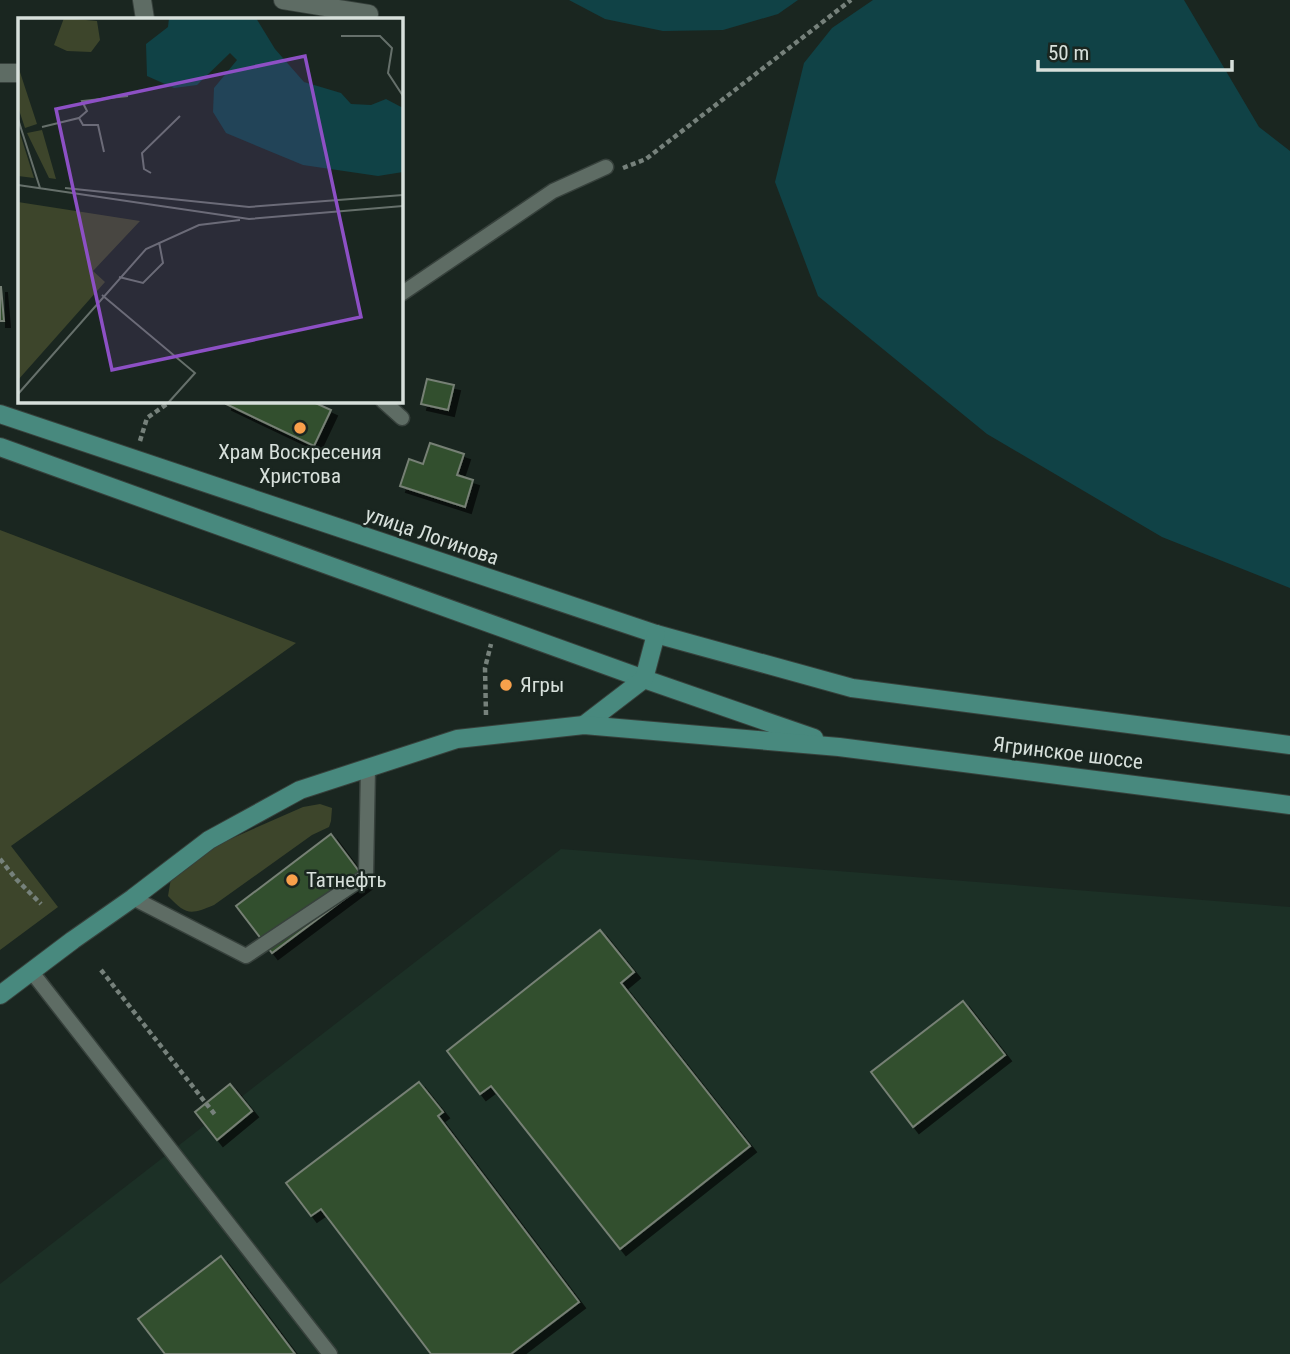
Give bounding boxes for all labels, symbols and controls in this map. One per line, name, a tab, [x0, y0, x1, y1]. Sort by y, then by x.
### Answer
inset map	[18, 18, 402, 402]
scale bar	[1038, 28, 1232, 72]
text: 50 m	[1048, 41, 1089, 65]
marker: Храм Воскресения Христова	[292, 420, 308, 436]
place label: Храм Воскресения Христова	[218, 440, 382, 488]
street label: улица Логинова	[362, 502, 502, 570]
place label: Ягры	[520, 673, 564, 697]
marker: Ягры	[498, 677, 514, 693]
street label: Ягринское шоссе	[992, 732, 1144, 774]
place label: Татнефть	[306, 868, 387, 892]
marker: Татнефть	[284, 872, 300, 888]

